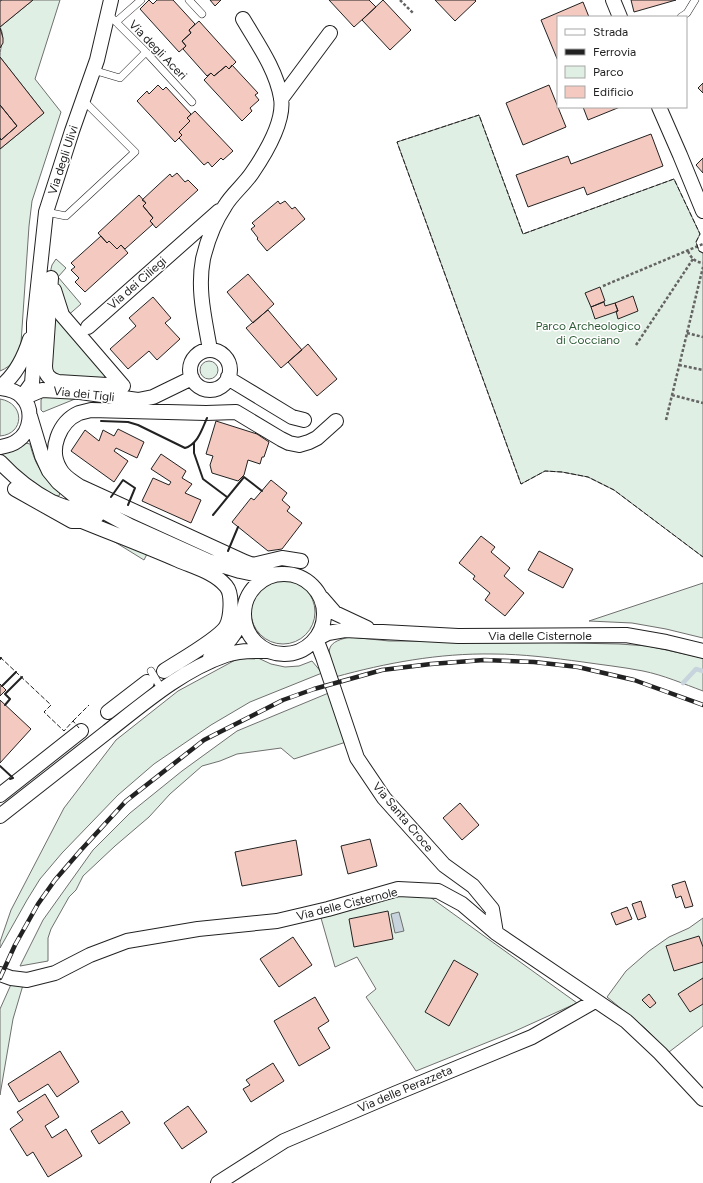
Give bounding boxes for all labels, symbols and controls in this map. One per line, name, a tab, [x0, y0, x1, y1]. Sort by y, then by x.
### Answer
legend	[557, 16, 687, 108]
street label: Via degli Aceri	[126, 17, 190, 83]
text: Strada	[593, 25, 628, 39]
text: Ferrovia	[593, 45, 636, 59]
text: Parco	[593, 65, 623, 79]
text: Edificio	[593, 85, 633, 99]
street label: Via degli Ulivi	[45, 124, 81, 196]
street label: Via dei Ciliegi	[105, 254, 169, 312]
park label: Parco Archeologico di Cocciano	[535, 319, 641, 347]
street label: Via dei Tigli	[53, 384, 115, 404]
street label: Via delle Cisternole	[488, 629, 592, 643]
street label: Via Santa Croce	[370, 779, 437, 855]
street label: Via delle Cisternole	[295, 885, 399, 923]
street label: Via delle Perazzeta	[356, 1063, 454, 1115]

